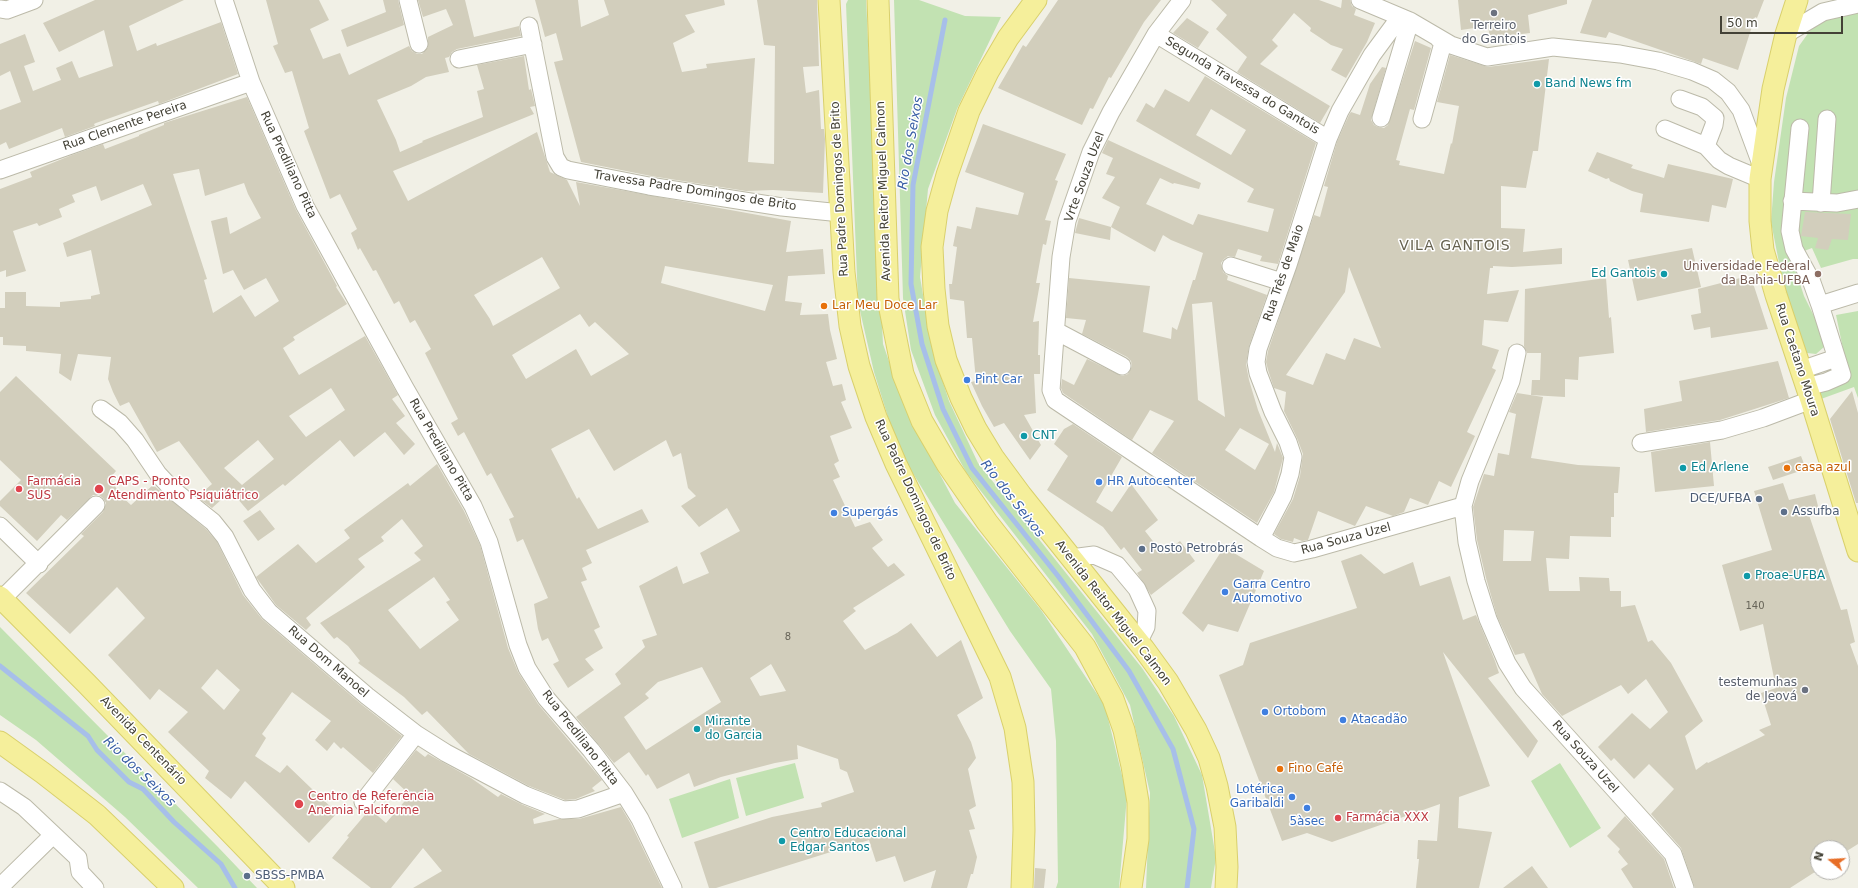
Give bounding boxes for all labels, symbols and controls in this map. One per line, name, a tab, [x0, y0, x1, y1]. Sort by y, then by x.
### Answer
marker: Terreiro do Gantois	[1489, 8, 1499, 18]
scale bar	[1722, 8, 1845, 34]
text: 50 m	[1727, 16, 1758, 30]
place label: Terreiro do Gantois	[1462, 19, 1526, 47]
street label: Segunda Travessa do Gantois	[1162, 34, 1322, 138]
place label: Band News fm	[1545, 77, 1632, 91]
marker: Band News fm	[1532, 79, 1542, 89]
water label: Rio dos Seixos	[895, 95, 927, 191]
street label: Rua Clemente Pereira	[61, 98, 189, 154]
street label: Rua Padre Domingos de Brito	[828, 101, 852, 277]
street label: Avenida Reitor Miguel Calmon	[874, 101, 894, 281]
street label: Rua Prediliano Pitta	[257, 109, 319, 221]
street label: Vrte Souza Uzel	[1062, 130, 1108, 224]
street label: Travessa Padre Domingos de Brito	[593, 168, 797, 214]
street label: Rua Três de Maio	[1261, 223, 1307, 323]
district label: VILA GANTOIS	[1399, 238, 1511, 254]
place label: Universidade Federal da Bahia-UFBA	[1683, 260, 1810, 288]
place label: Ed Gantois	[1591, 267, 1656, 281]
marker: Ed Gantois	[1659, 269, 1669, 279]
marker: Universidade Federal da Bahia-UFBA	[1813, 269, 1823, 279]
place label: Lar Meu Doce Lar	[832, 299, 937, 313]
marker: Lar Meu Doce Lar	[819, 301, 829, 311]
street label: Rua Caetano Moura	[1772, 302, 1822, 418]
place label: Pint Car	[975, 373, 1022, 387]
marker: Pint Car	[962, 375, 972, 385]
street label: Rua Prediliano Pitta	[406, 396, 476, 504]
street label: Rua Padre Domingos de Brito	[871, 417, 959, 583]
place label: CNT	[1032, 429, 1057, 443]
marker: CNT	[1019, 431, 1029, 441]
water label: Rio dos Seixos	[977, 457, 1047, 541]
place label: Ed Arlene	[1691, 461, 1749, 475]
place label: casa azul	[1795, 461, 1851, 475]
marker: Ed Arlene	[1678, 463, 1688, 473]
marker: casa azul	[1782, 463, 1792, 473]
place label: Farmácia SUS	[27, 475, 81, 503]
place label: CAPS - Pronto Atendimento Psiquiátrico	[108, 475, 259, 503]
place label: HR Autocenter	[1107, 475, 1195, 489]
marker: HR Autocenter	[1094, 477, 1104, 487]
marker: CAPS - Pronto Atendimento Psiquiátrico	[93, 483, 105, 495]
marker: Farmácia SUS	[14, 484, 24, 494]
place label: DCE/UFBA	[1690, 492, 1751, 506]
marker: DCE/UFBA	[1754, 494, 1764, 504]
place label: Assufba	[1792, 505, 1840, 519]
place label: Supergás	[842, 506, 898, 520]
marker: Assufba	[1779, 507, 1789, 517]
marker: Supergás	[829, 508, 839, 518]
street label: Rua Souza Uzel	[1300, 520, 1392, 558]
street label: Avenida Reitor Miguel Calmon	[1052, 538, 1174, 688]
place label: Posto Petrobrás	[1150, 542, 1243, 556]
marker: Posto Petrobrás	[1137, 544, 1147, 554]
place label: Proae-UFBA	[1755, 569, 1825, 583]
marker: Proae-UFBA	[1742, 571, 1752, 581]
place label: Garra Centro Automotivo	[1233, 578, 1311, 606]
marker: Garra Centro Automotivo	[1220, 587, 1230, 597]
house number: 140	[1745, 600, 1765, 612]
street label: Rua Dom Manoel	[285, 623, 371, 701]
house number: 8	[785, 631, 791, 643]
place label: testemunhas de Jeová	[1718, 676, 1797, 704]
marker: testemunhas de Jeová	[1800, 685, 1810, 695]
street label: Rua Prediliano Pitta	[538, 688, 622, 788]
street label: Avenida Centenário	[97, 694, 189, 788]
place label: Ortobom	[1273, 705, 1326, 719]
marker: Ortobom	[1260, 707, 1270, 717]
place label: Atacadão	[1351, 713, 1407, 727]
place label: Mirante do Garcia	[705, 715, 762, 743]
marker: Atacadão	[1338, 715, 1348, 725]
street label: Rua Souza Uzel	[1549, 718, 1621, 796]
marker: Mirante do Garcia	[692, 724, 702, 734]
water label: Rio dos Seixos	[100, 734, 178, 810]
place label: Fino Café	[1288, 762, 1343, 776]
marker: Fino Café	[1275, 764, 1285, 774]
place label: Lotérica Garibaldi	[1230, 783, 1284, 811]
place label: Centro de Referência Anemia Falciforme	[308, 790, 434, 818]
marker: Lotérica Garibaldi	[1287, 792, 1297, 802]
marker: Centro de Referência Anemia Falciforme	[293, 798, 305, 810]
marker: 5àsec	[1302, 803, 1312, 813]
place label: Farmácia XXX	[1346, 811, 1429, 825]
marker: Farmácia XXX	[1333, 813, 1343, 823]
place label: 5àsec	[1289, 815, 1325, 829]
place label: Centro Educacional Edgar Santos	[790, 827, 906, 855]
marker: Centro Educacional Edgar Santos	[777, 836, 787, 846]
north arrow	[1810, 840, 1850, 880]
text: N	[1811, 850, 1827, 863]
place label: SBSS-PMBA	[255, 869, 324, 883]
marker: SBSS-PMBA	[242, 871, 252, 881]

